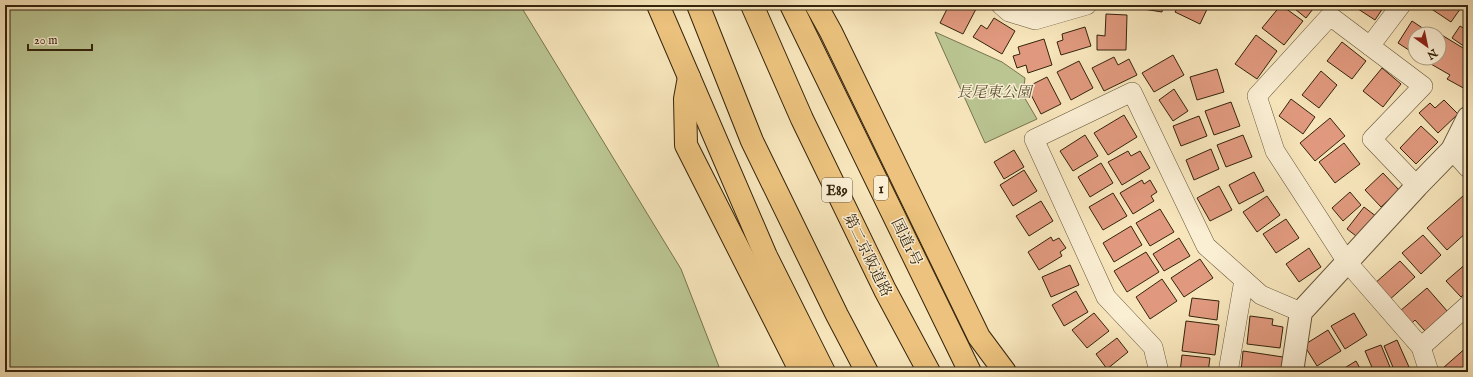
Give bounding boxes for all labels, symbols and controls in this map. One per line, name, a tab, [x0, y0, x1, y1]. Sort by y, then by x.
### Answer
scale bar	[28, 26, 92, 52]
north arrow	[1407, 26, 1447, 66]
text: 20 m	[34, 33, 57, 48]
text: N	[1424, 45, 1441, 62]
park label: 長尾東公園	[956, 83, 1034, 102]
road number: 1	[874, 176, 888, 200]
road number: E89	[822, 178, 852, 202]
street label: 第二京阪道路	[839, 211, 896, 300]
street label: 国道1号	[887, 215, 926, 269]

